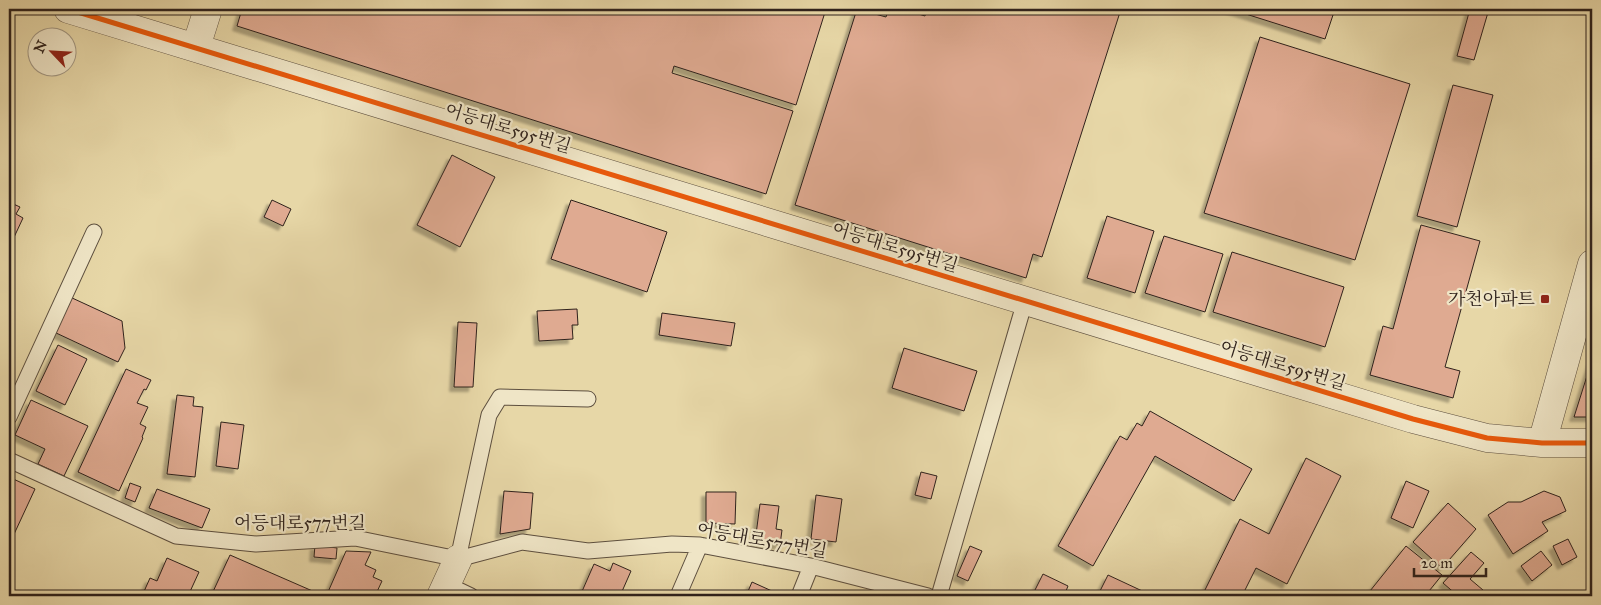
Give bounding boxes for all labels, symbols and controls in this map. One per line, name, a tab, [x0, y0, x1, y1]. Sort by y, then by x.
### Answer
north arrow	[28, 28, 78, 78]
text: N	[30, 38, 51, 56]
street label: 어등대로595번길	[442, 98, 574, 158]
street label: 어등대로595번길	[829, 217, 961, 277]
place label: 가천아파트	[1448, 288, 1536, 310]
marker: 가천아파트	[1539, 293, 1551, 305]
street label: 어등대로595번길	[1217, 335, 1349, 395]
street label: 어등대로577번길	[234, 512, 366, 534]
street label: 어등대로577번길	[695, 518, 829, 562]
scale bar	[1414, 545, 1486, 577]
text: 20 m	[1421, 554, 1453, 572]

